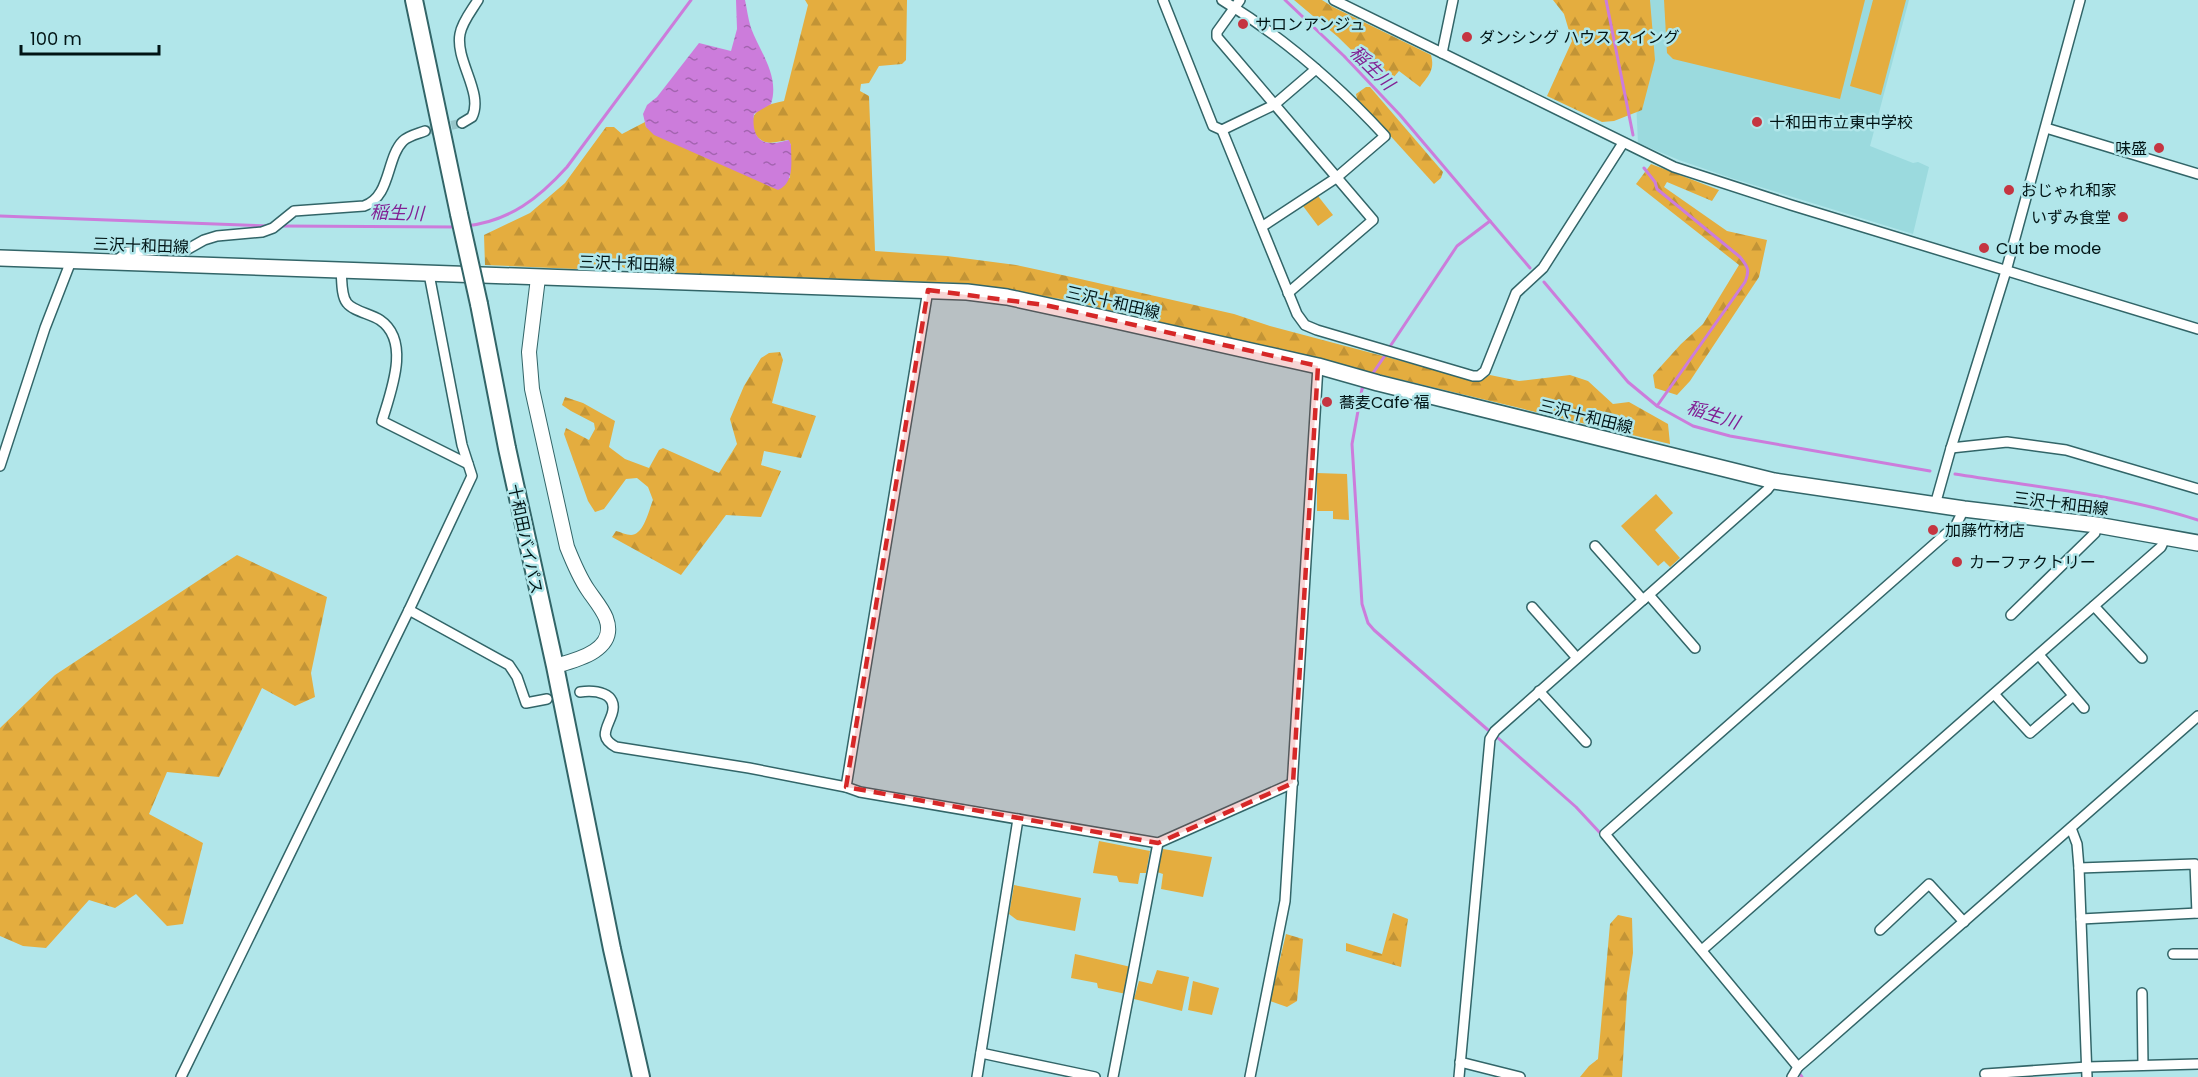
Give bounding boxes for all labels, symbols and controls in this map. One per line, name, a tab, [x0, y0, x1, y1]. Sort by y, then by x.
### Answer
place label: サロンアンジュ	[1255, 13, 1365, 36]
marker: サロンアンジュ	[1236, 17, 1250, 31]
scale bar	[21, 18, 159, 56]
text: 100 m	[30, 26, 82, 51]
place label: ダンシング ハウス スイング	[1479, 26, 1680, 49]
marker: ダンシング ハウス スイング	[1460, 30, 1474, 44]
water label: 稲生川	[1344, 40, 1402, 97]
place label: 十和田市立東中学校	[1769, 111, 1913, 134]
marker: 十和田市立東中学校	[1750, 115, 1764, 129]
place label: 味盛	[2115, 137, 2147, 160]
marker: 味盛	[2152, 141, 2166, 155]
place label: おじゃれ和家	[2021, 179, 2117, 202]
marker: おじゃれ和家	[2002, 183, 2016, 197]
water label: 稲生川	[370, 199, 426, 226]
place label: いずみ食堂	[2031, 206, 2111, 229]
marker: いずみ食堂	[2116, 210, 2130, 224]
street label: 三沢十和田線	[93, 232, 189, 259]
place label: Cut be mode	[1996, 237, 2101, 260]
marker: Cut be mode	[1977, 241, 1991, 255]
street label: 三沢十和田線	[579, 250, 675, 277]
street label: 三沢十和田線	[1064, 280, 1162, 324]
place label: 蕎麦Cafe 福	[1339, 391, 1430, 414]
street label: 三沢十和田線	[1537, 394, 1635, 439]
water label: 稲生川	[1684, 394, 1745, 435]
marker: 蕎麦Cafe 福	[1320, 395, 1334, 409]
street label: 十和田バイパス	[503, 482, 548, 596]
street label: 三沢十和田線	[2012, 486, 2110, 521]
place label: 加藤竹材店	[1945, 519, 2025, 542]
marker: 加藤竹材店	[1926, 523, 1940, 537]
place label: カーファクトリー	[1969, 551, 2096, 574]
marker: カーファクトリー	[1950, 555, 1964, 569]

